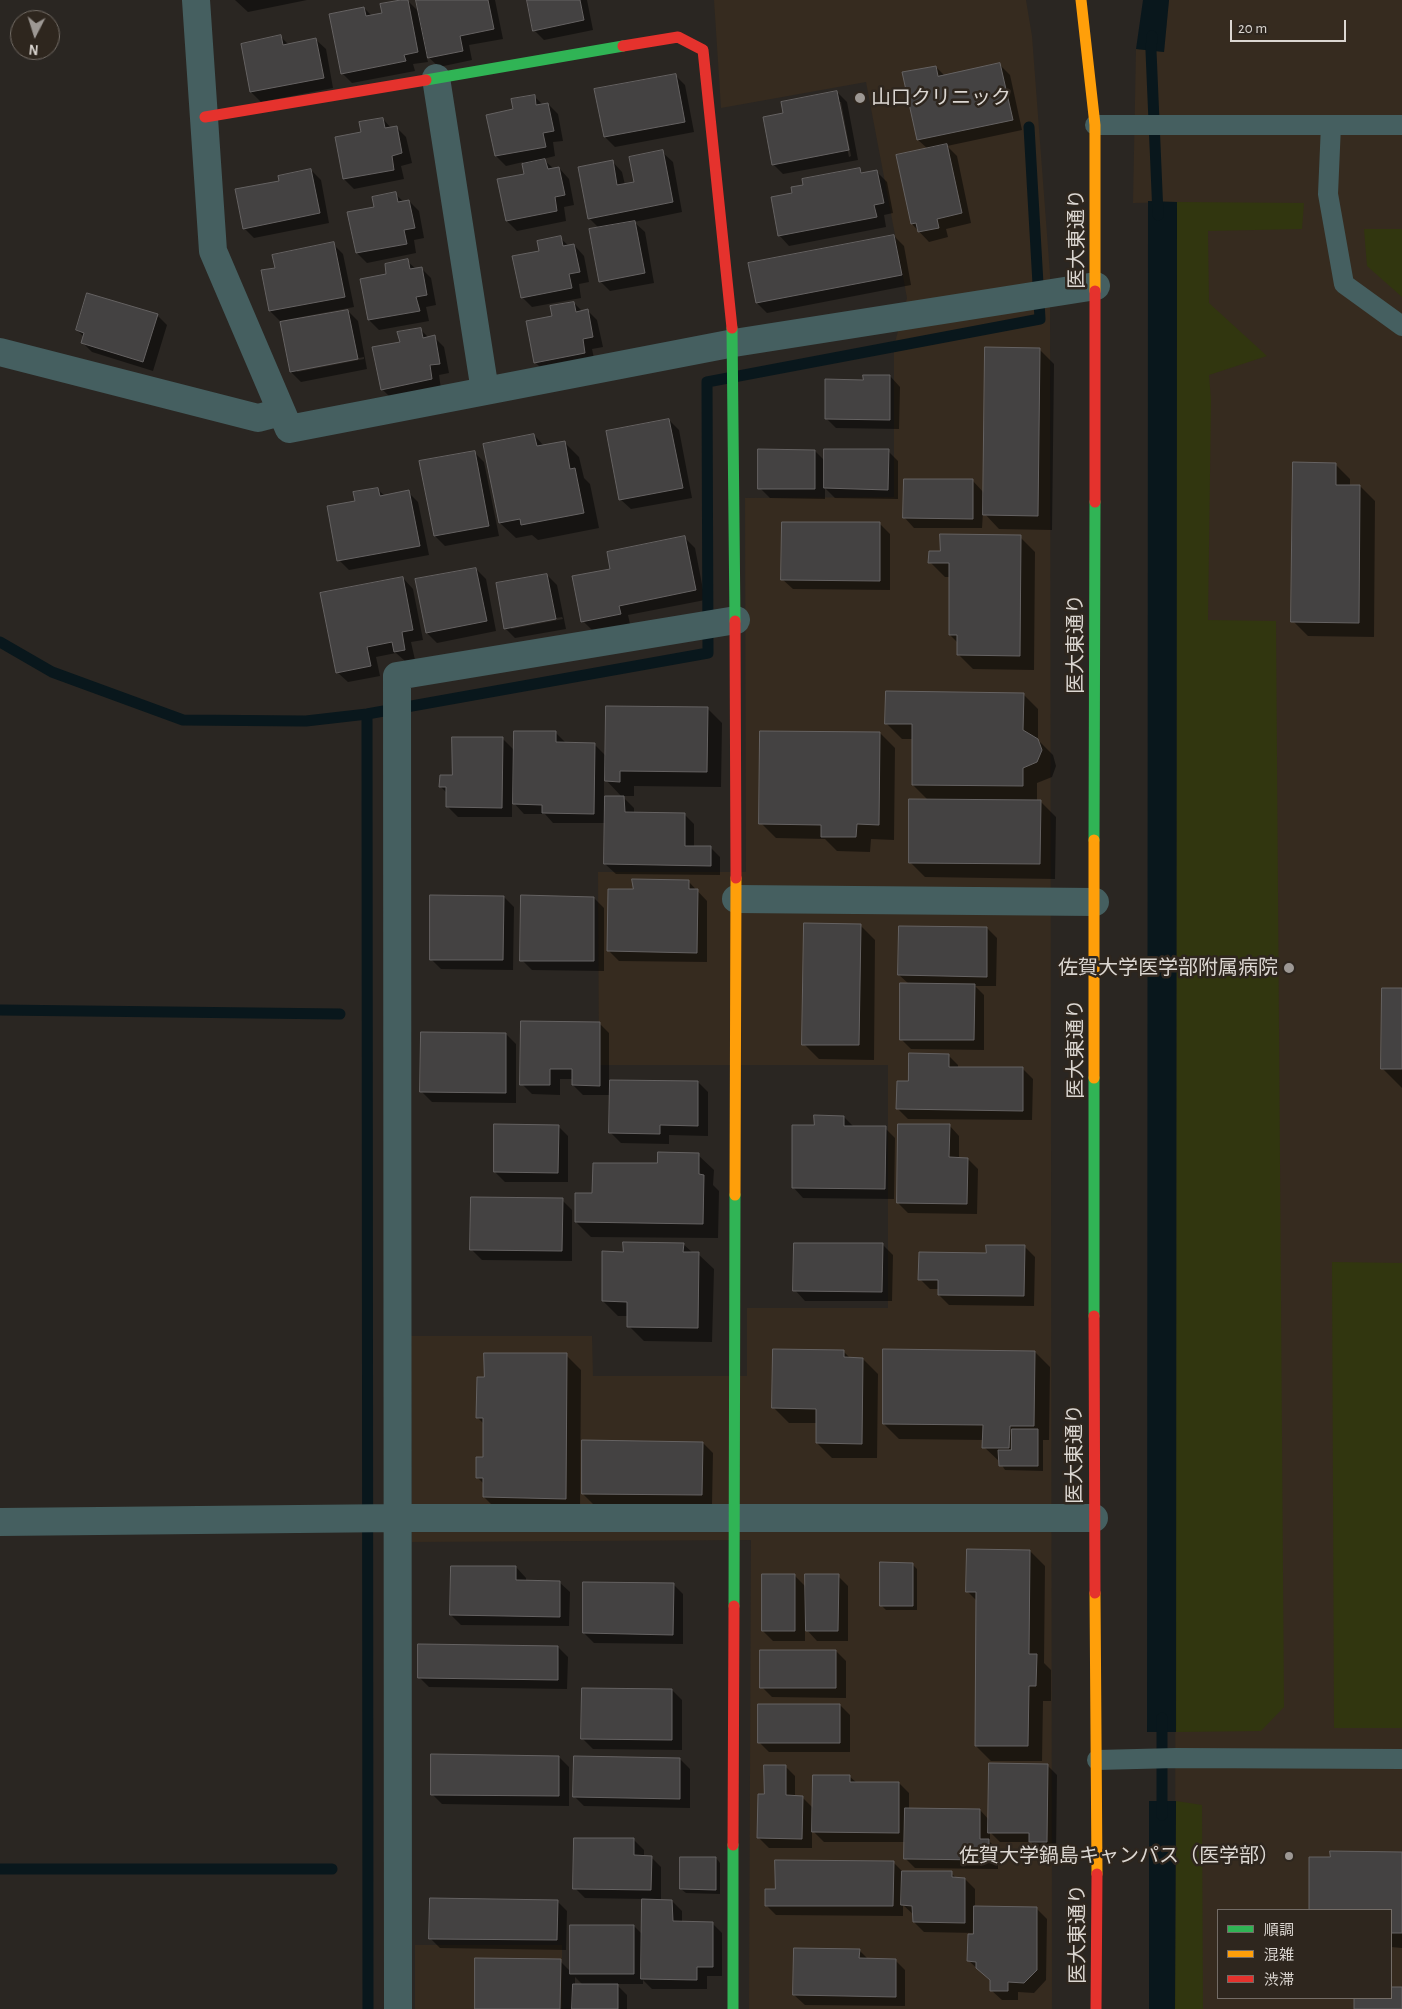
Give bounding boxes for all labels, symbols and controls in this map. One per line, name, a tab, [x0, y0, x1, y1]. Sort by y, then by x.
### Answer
north arrow	[10, 10, 60, 60]
scale bar	[1232, 10, 1348, 42]
text: 20 m	[1238, 21, 1267, 36]
text: N	[28, 42, 39, 56]
place label: 山口クリニック	[871, 86, 1011, 110]
marker: 山口クリニック	[853, 91, 867, 105]
street label: 医大東通り	[1065, 189, 1089, 289]
street label: 医大東通り	[1064, 594, 1088, 694]
place label: 佐賀大学医学部附属病院	[1058, 956, 1278, 980]
marker: 佐賀大学医学部附属病院	[1282, 961, 1296, 975]
street label: 医大東通り	[1064, 999, 1088, 1099]
street label: 医大東通り	[1063, 1404, 1087, 1504]
place label: 佐賀大学鍋島キャンパス（医学部）	[959, 1844, 1279, 1868]
marker: 佐賀大学鍋島キャンパス（医学部）	[1283, 1850, 1295, 1862]
street label: 医大東通り	[1066, 1884, 1090, 1984]
legend	[1217, 1909, 1392, 1999]
text: 順調	[1264, 1923, 1294, 1938]
text: 混雑	[1264, 1948, 1294, 1963]
text: 渋滞	[1264, 1973, 1294, 1988]

